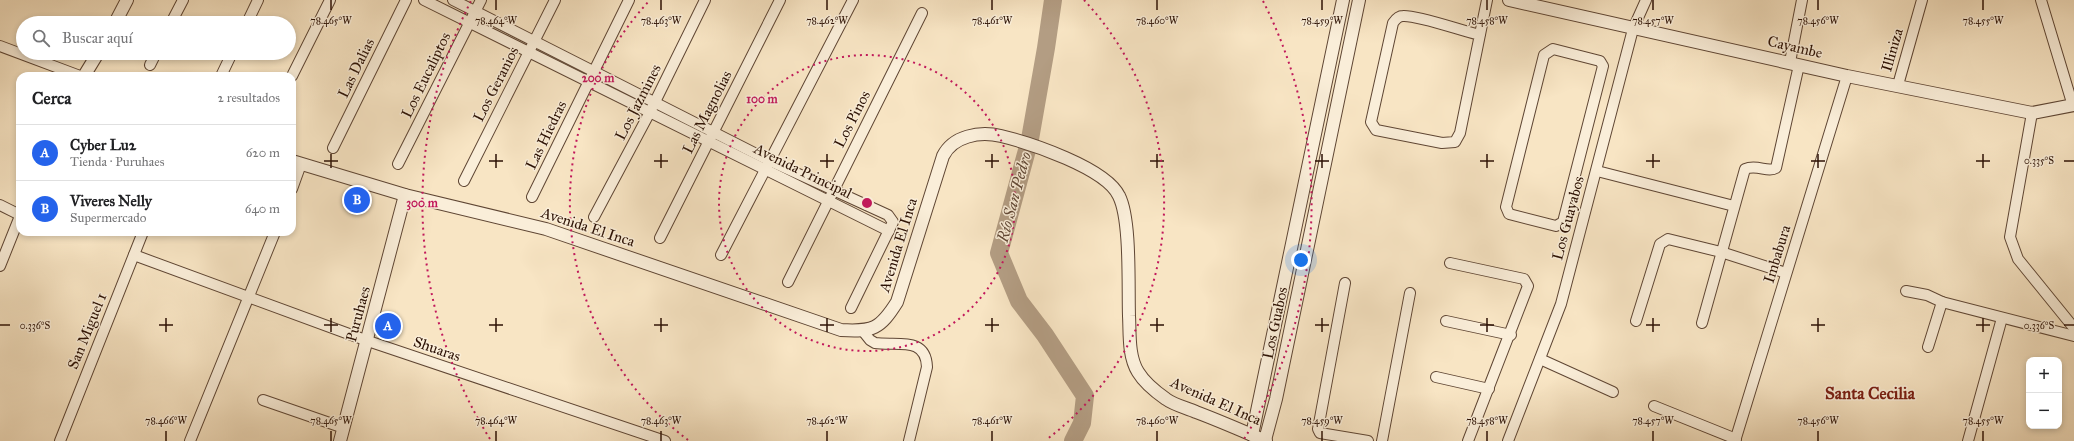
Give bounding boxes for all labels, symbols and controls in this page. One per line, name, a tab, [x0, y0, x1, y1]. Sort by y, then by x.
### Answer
text: 78.465°W	[310, 15, 352, 27]
text: 78.464°W	[475, 15, 518, 27]
text: 78.463°W	[641, 15, 682, 27]
text: 78.462°W	[806, 15, 848, 27]
text: 78.461°W	[972, 15, 1013, 27]
text: 78.460°W	[1136, 15, 1179, 27]
text: 78.459°W	[1301, 15, 1343, 27]
text: 78.458°W	[1466, 15, 1508, 27]
text: 78.457°W	[1632, 15, 1674, 27]
text: 78.456°W	[1797, 15, 1839, 27]
text: 78.455°W	[1963, 15, 2004, 27]
search box	[16, 16, 296, 60]
street label: Illiniza	[1877, 26, 1907, 74]
icon: search	[30, 27, 52, 49]
text: Buscar aquí	[62, 29, 133, 47]
street label: Los Eucaliptos	[398, 29, 454, 121]
street label: Cayambe	[1766, 32, 1824, 62]
street label: Las Dalias	[334, 35, 378, 101]
street label: Los Geranios	[469, 43, 523, 125]
street label: Los Jazmines	[611, 61, 666, 144]
street label: Las Magnolias	[678, 68, 736, 156]
text: 200 m	[582, 71, 615, 85]
text: Cerca	[32, 88, 71, 109]
street label: Los Pinos	[830, 88, 874, 150]
text: 2 resultados	[217, 90, 280, 106]
text: 100 m	[746, 92, 779, 106]
street label: Las Hiedras	[522, 98, 570, 172]
text: Cyber Lu2	[70, 136, 136, 154]
street label: Avenida Principal	[750, 139, 856, 203]
text: A	[41, 145, 49, 161]
text: 620 m	[246, 145, 280, 161]
water label: Río San Pedro	[993, 150, 1035, 245]
text: Tienda · Puruhaes	[70, 154, 164, 170]
text: 0.335°S	[2024, 155, 2054, 167]
street label: Los Guayabos	[1548, 174, 1588, 262]
pin: B	[344, 185, 370, 215]
text: Viveres Nelly	[70, 192, 152, 210]
street label: Avenida El Inca	[875, 195, 921, 295]
text: 300 m	[406, 196, 439, 211]
centre of rings	[860, 196, 874, 210]
text: B	[41, 201, 49, 217]
text: 640 m	[245, 201, 280, 217]
street label: Avenida El Inca	[538, 203, 638, 251]
text: Supermercado	[70, 210, 146, 226]
street label: Imbabura	[1760, 222, 1795, 285]
your location	[1291, 250, 1311, 270]
street label: Puruhaes	[342, 284, 374, 344]
street label: Los Guabos	[1259, 285, 1291, 361]
street label: San Miguel 1	[64, 290, 110, 372]
pin: A	[375, 311, 401, 341]
text: 0.336°S	[20, 320, 50, 332]
text: 0.336°S	[2024, 320, 2054, 332]
street label: Shuaras	[411, 333, 463, 365]
map controls	[2026, 357, 2062, 429]
button: +	[2026, 357, 2062, 393]
street label: Avenida El Inca	[1167, 373, 1265, 429]
district label: Santa Cecilia	[1825, 383, 1916, 404]
button: −	[2026, 393, 2062, 429]
text: 78.466°W	[145, 415, 187, 427]
text: 78.465°W	[310, 415, 352, 427]
text: 78.464°W	[475, 415, 518, 427]
text: 78.463°W	[641, 415, 682, 427]
text: 78.462°W	[806, 415, 848, 427]
text: 78.461°W	[972, 415, 1013, 427]
text: 78.460°W	[1136, 415, 1179, 427]
text: 78.459°W	[1301, 415, 1343, 427]
text: 78.458°W	[1466, 415, 1508, 427]
text: 78.457°W	[1632, 415, 1674, 427]
text: 78.456°W	[1797, 415, 1839, 427]
text: 78.455°W	[1963, 415, 2004, 427]

